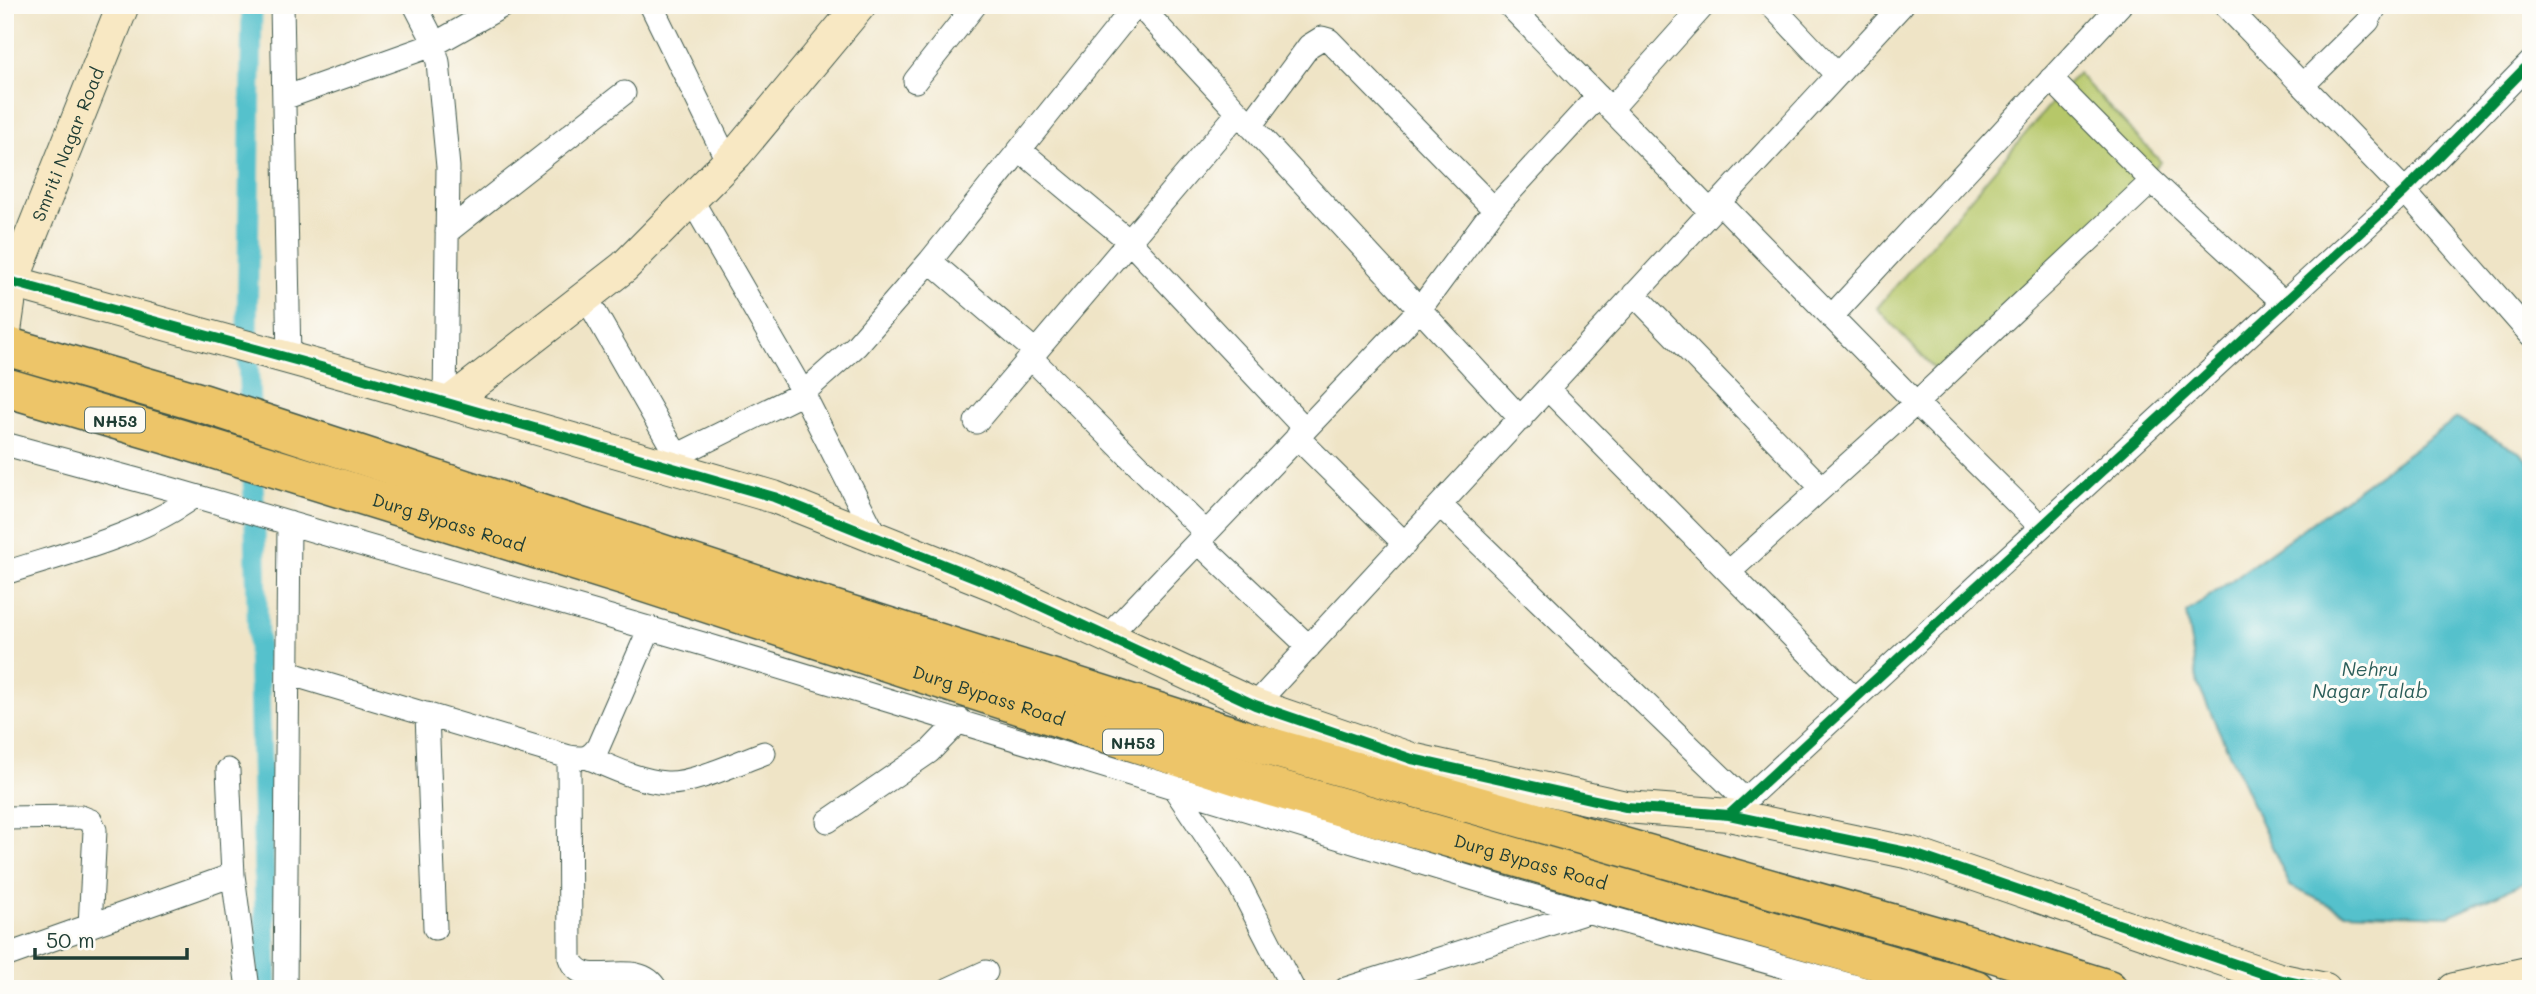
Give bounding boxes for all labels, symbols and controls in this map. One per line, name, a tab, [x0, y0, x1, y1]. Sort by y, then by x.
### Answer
street label: Smriti Nagar Road	[26, 63, 109, 225]
road number: NH53	[85, 408, 145, 432]
street label: Durg Bypass Road	[370, 487, 528, 557]
water label: Nehru Nagar Talab	[2312, 656, 2428, 703]
street label: Durg Bypass Road	[910, 659, 1068, 731]
road number: NH53	[1103, 730, 1163, 754]
street label: Durg Bypass Road	[1451, 828, 1610, 895]
scale bar	[35, 917, 187, 961]
text: 50 m	[46, 926, 95, 953]

